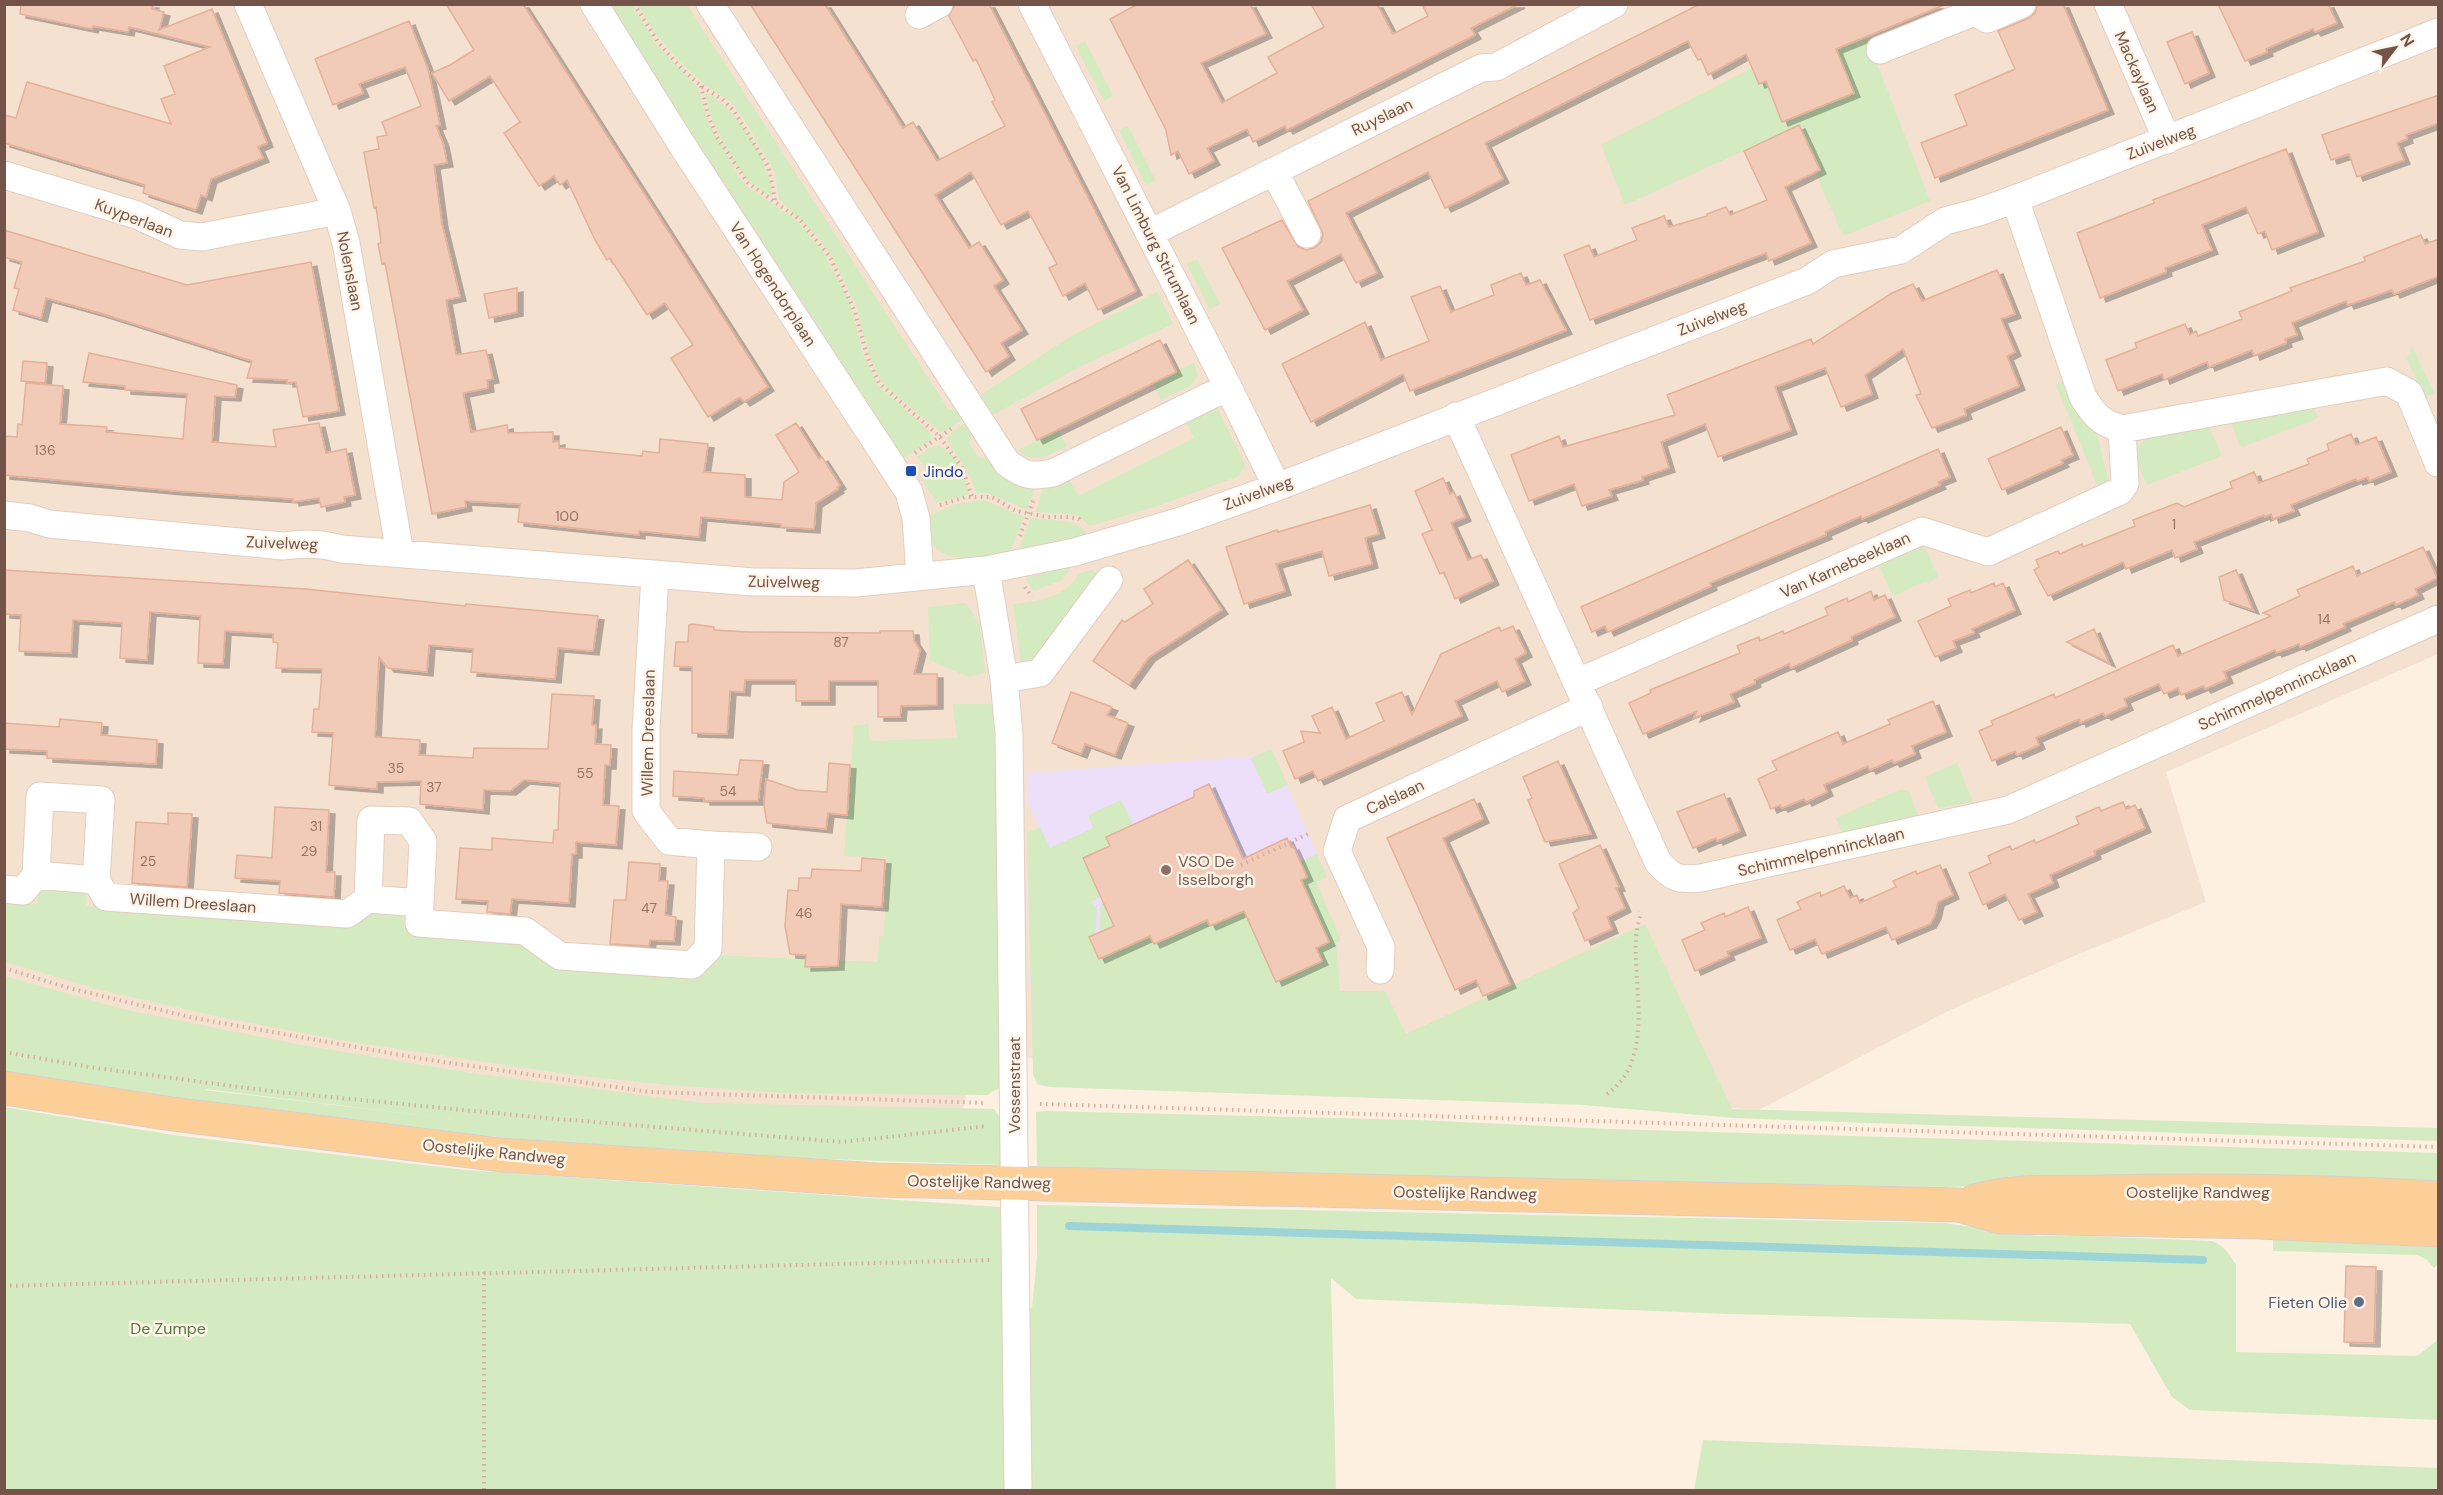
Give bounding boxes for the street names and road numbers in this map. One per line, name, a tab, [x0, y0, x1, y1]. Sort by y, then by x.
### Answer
street label: Mackaylaan	[2110, 28, 2164, 116]
street label: Ruyslaan	[1348, 93, 1416, 141]
street label: Zuivelweg	[2124, 119, 2199, 165]
street label: Van Limburg Stirumlaan	[1107, 162, 1205, 328]
street label: Kuyperlaan	[92, 193, 176, 243]
street label: Van Hogendorplaan	[725, 218, 821, 350]
street label: Nolenslaan	[332, 229, 368, 313]
street label: Zuivelweg	[1675, 295, 1750, 341]
street label: Zuivelweg	[1220, 471, 1296, 515]
street label: Van Karnebeeklaan	[1777, 527, 1913, 603]
street label: Zuivelweg	[246, 531, 319, 555]
street label: Zuivelweg	[748, 571, 820, 593]
street label: Schimmelpennincklaan	[2195, 647, 2359, 735]
street label: Willem Dreeslaan	[636, 669, 660, 797]
street label: Calslaan	[1362, 774, 1428, 820]
street label: Schimmelpennincklaan	[1736, 823, 1906, 881]
street label: Willem Dreeslaan	[129, 888, 257, 918]
street label: Vossenstraat	[1004, 1037, 1025, 1133]
street label: Oostelijke Randweg	[421, 1134, 567, 1170]
street label: Oostelijke Randweg	[907, 1170, 1051, 1194]
street label: Oostelijke Randweg	[1393, 1181, 1537, 1205]
street label: Oostelijke Randweg	[2126, 1182, 2270, 1203]

